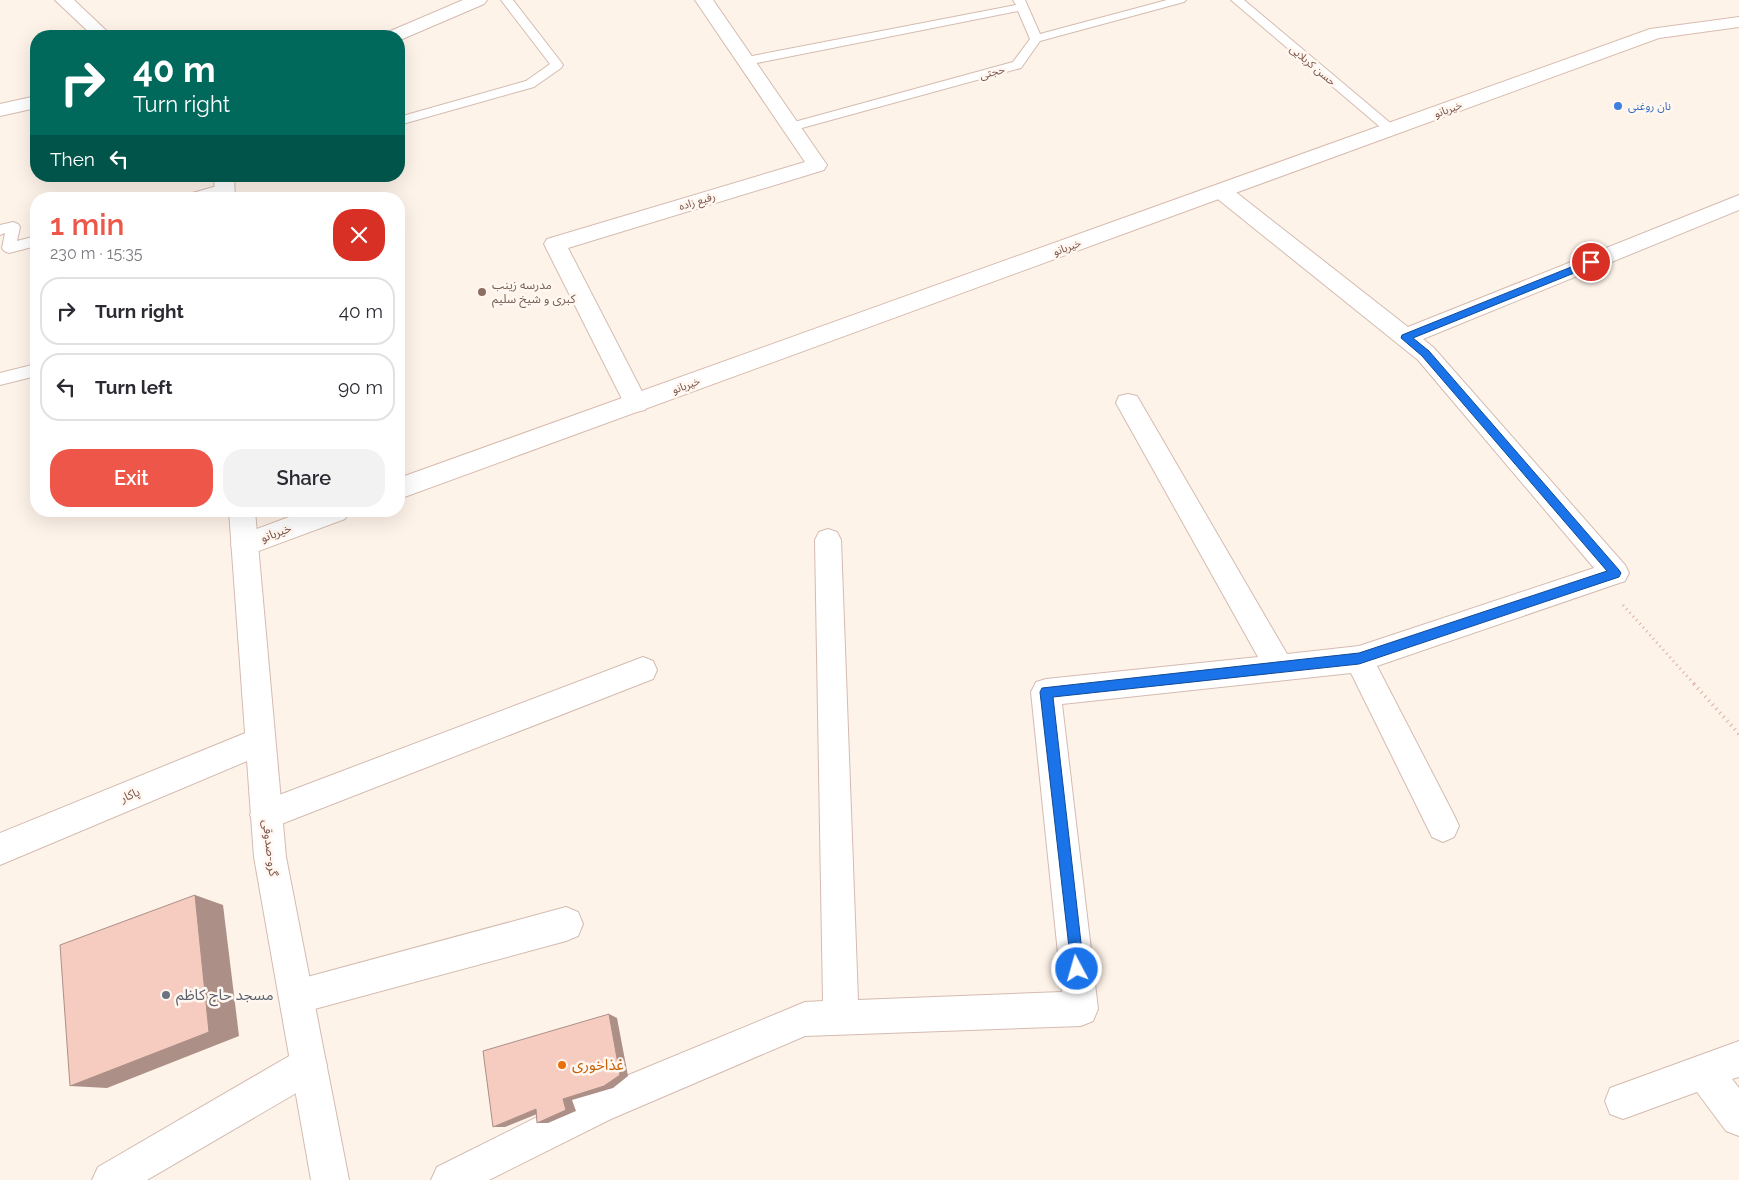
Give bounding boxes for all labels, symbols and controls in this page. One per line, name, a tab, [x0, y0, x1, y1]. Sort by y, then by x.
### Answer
street label: حسن کربلایی	[1287, 42, 1339, 89]
text: 40 m	[133, 49, 215, 90]
icon: right	[50, 50, 115, 115]
street label: حجتی	[978, 63, 1007, 82]
text: Turn right	[133, 91, 230, 117]
street label: خیربانو	[1432, 98, 1464, 121]
marker: نان روغنی	[1612, 100, 1624, 112]
place label: نان روغنی	[1628, 100, 1671, 113]
icon: left	[105, 145, 133, 173]
text: Then	[50, 148, 95, 170]
street label: رفیع زاده	[677, 190, 717, 214]
text: 1 min	[50, 207, 125, 242]
button: close	[333, 209, 385, 261]
street label: خیربانو	[1051, 236, 1083, 259]
pin	[1570, 241, 1612, 283]
text: 230 m · 15:35	[50, 244, 142, 263]
icon: arrive	[1577, 248, 1605, 276]
place label: مدرسه زینب کبری و شیخ سلیم	[492, 278, 576, 308]
marker: مدرسه زینب کبری و شیخ سلیم	[476, 286, 488, 298]
icon: right	[52, 297, 80, 325]
text: Turn right	[95, 300, 184, 322]
text: 40 m	[339, 300, 383, 322]
icon: left	[52, 373, 80, 401]
street label: خیربانو	[670, 374, 702, 397]
text: Turn left	[95, 376, 172, 398]
text: 90 m	[338, 376, 383, 398]
button: Exit	[50, 449, 213, 507]
button: Share	[223, 449, 385, 507]
street label: خیربانو	[259, 521, 293, 545]
street label: پاکار	[117, 785, 142, 807]
street label: گرو-صدوقی	[260, 819, 281, 878]
position arrow	[1050, 942, 1102, 994]
place label: مسجد حاج کاظم	[176, 986, 274, 1007]
marker: مسجد حاج کاظم	[160, 989, 172, 1001]
place label: غذاخوری	[572, 1056, 624, 1074]
marker: غذاخوری	[556, 1059, 568, 1071]

